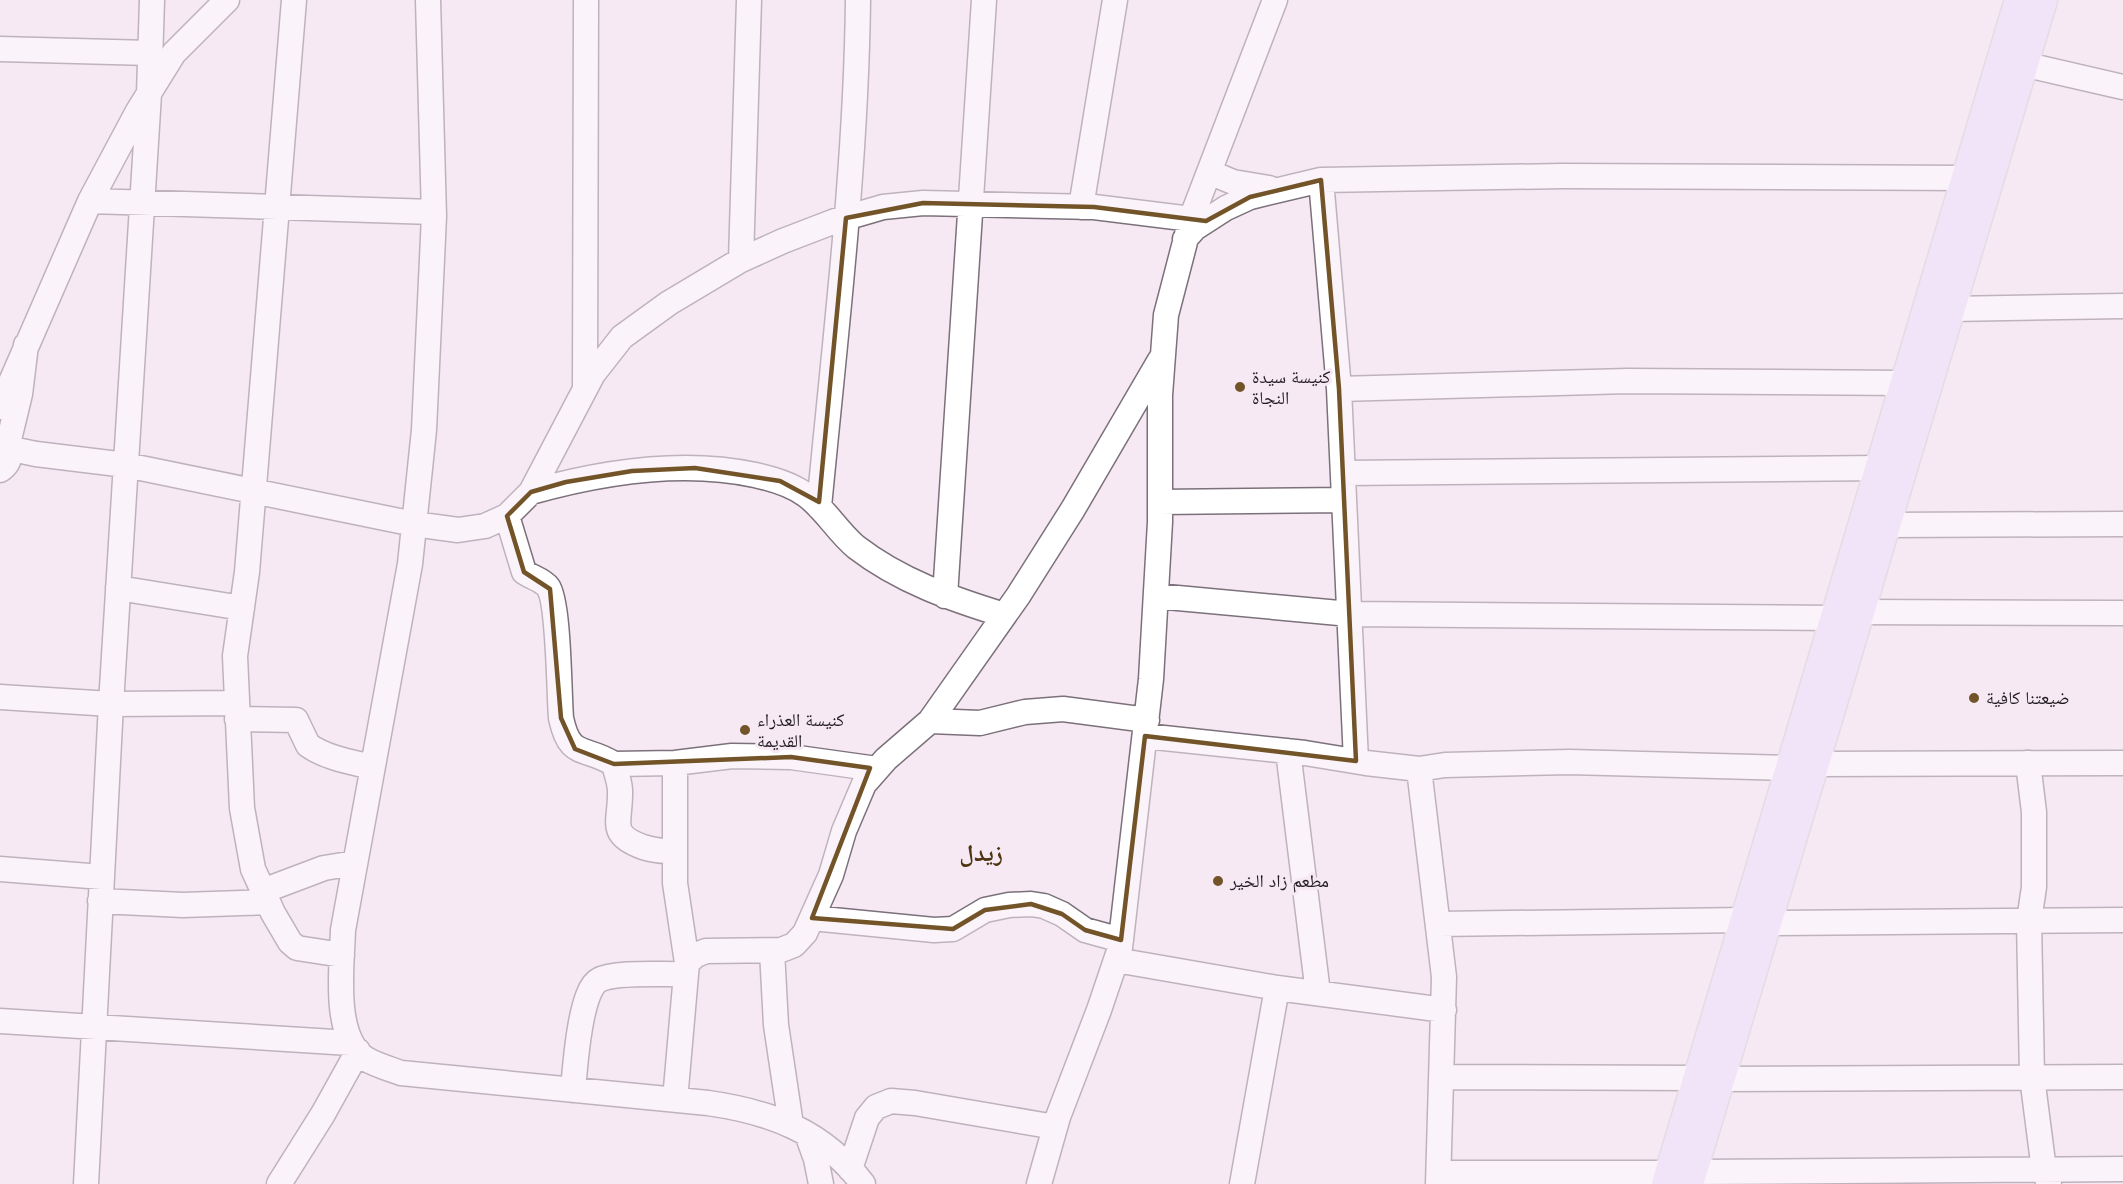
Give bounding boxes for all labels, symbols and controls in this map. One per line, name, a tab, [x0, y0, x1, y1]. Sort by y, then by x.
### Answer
place label: كنيسة سيدة النجاة	[1252, 367, 1331, 408]
marker: كنيسة سيدة النجاة	[1233, 380, 1247, 394]
place label: ضيعتنا كافية	[1986, 688, 2070, 708]
marker: ضيعتنا كافية	[1967, 691, 1981, 705]
place label: كنيسة العذراء القديمة	[757, 710, 845, 751]
marker: كنيسة العذراء القديمة	[738, 723, 752, 737]
district label: زيدل	[959, 839, 1003, 867]
place label: مطعم زاد الخير	[1229, 871, 1329, 893]
marker: مطعم زاد الخير	[1211, 874, 1225, 888]

